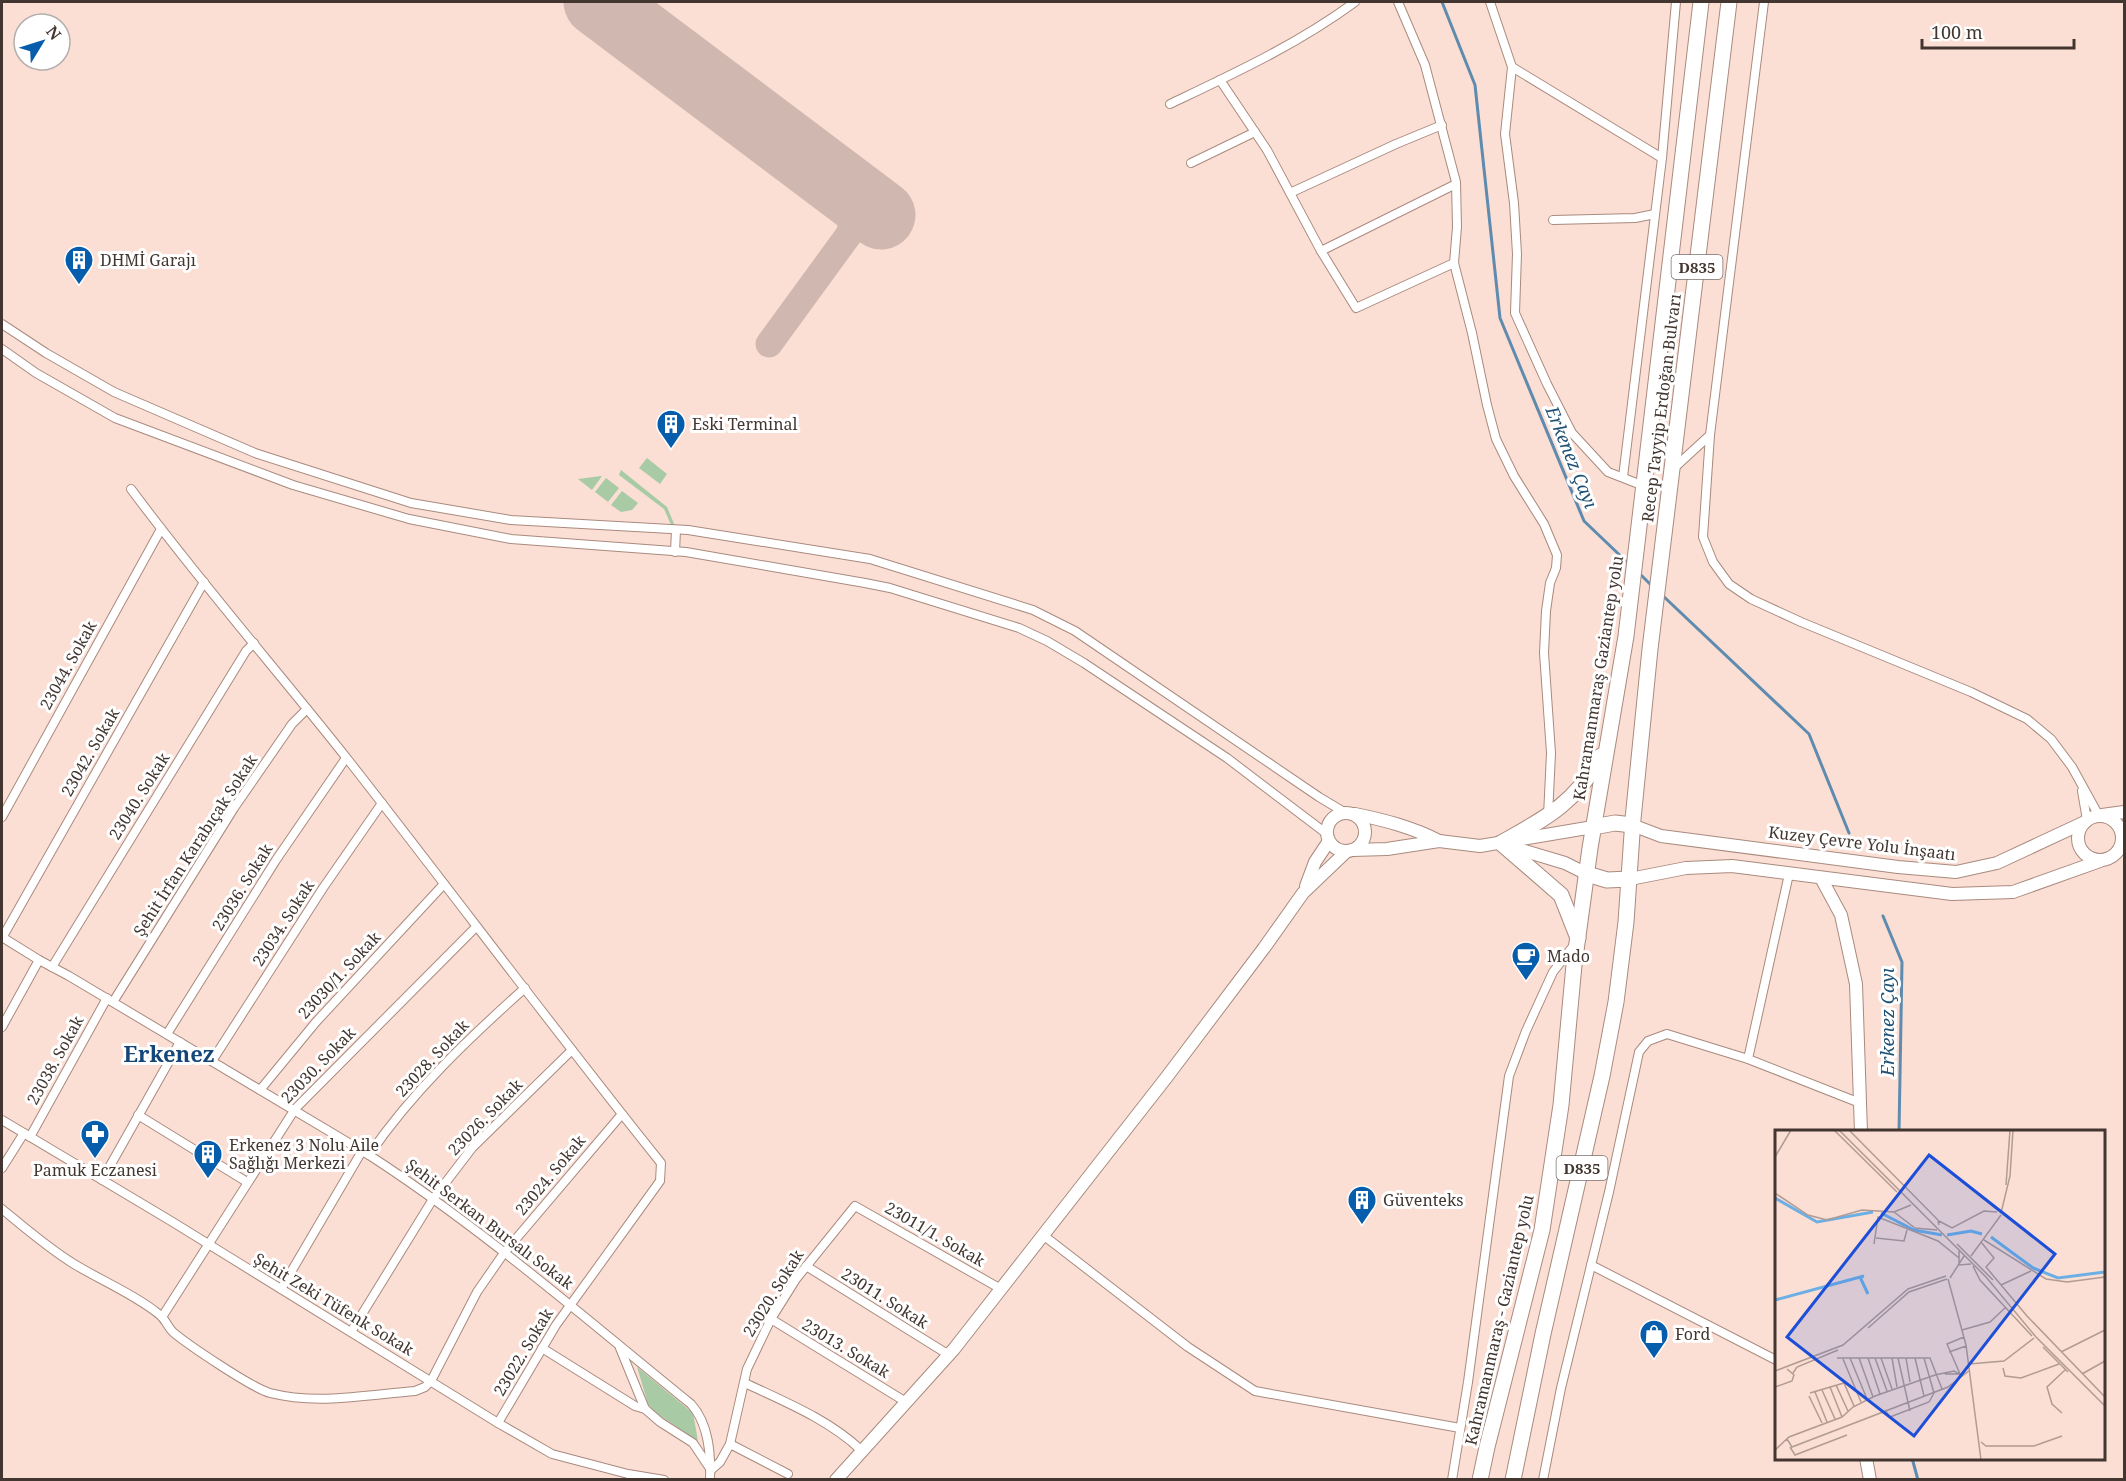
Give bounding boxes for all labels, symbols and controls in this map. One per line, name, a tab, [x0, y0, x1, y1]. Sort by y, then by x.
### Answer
north arrow	[12, 12, 72, 72]
scale bar	[1922, 12, 2074, 50]
text: 100 m	[1931, 20, 1983, 44]
text: N	[41, 21, 67, 45]
building icon: DHMİ Garajı	[63, 244, 95, 286]
place label: DHMİ Garajı	[100, 249, 196, 271]
road number: D835	[1672, 255, 1722, 279]
street label: Recep Tayyip Erdoğan Bulvarı	[1636, 293, 1686, 523]
water label: Erkenez Çayı	[1540, 401, 1604, 512]
building icon: Eski Terminal	[655, 408, 687, 450]
place label: Eski Terminal	[692, 413, 797, 435]
street label: Kahramanmaraş Gaziantep yolu	[1568, 554, 1628, 802]
street label: 23044. Sokak	[34, 616, 102, 713]
street label: 23042. Sokak	[56, 703, 124, 800]
street label: 23040. Sokak	[104, 748, 175, 844]
street label: Şehit İrfan Karabıçak Sokak	[128, 749, 262, 940]
street label: Kuzey Çevre Yolu İnşaatı	[1767, 821, 1957, 865]
street label: 23036. Sokak	[207, 839, 278, 935]
street label: 23034. Sokak	[247, 875, 319, 970]
street label: 23030/1. Sokak	[293, 926, 386, 1023]
cafe icon: Mado	[1510, 940, 1542, 982]
place label: Mado	[1547, 945, 1590, 967]
water label: Erkenez Çayı	[1875, 967, 1899, 1077]
street label: 23038. Sokak	[21, 1011, 89, 1108]
street label: 23028. Sokak	[390, 1014, 474, 1102]
street label: 23030. Sokak	[276, 1021, 361, 1108]
district label: Erkenez	[124, 1038, 214, 1068]
street label: 23026. Sokak	[443, 1073, 528, 1160]
pharmacy icon: Pamuk Eczanesi	[79, 1118, 111, 1160]
street label: 23024. Sokak	[510, 1130, 591, 1220]
inset map	[1775, 1130, 2105, 1460]
place label: Erkenez 3 Nolu Aile Sağlığı Merkezi	[229, 1134, 379, 1174]
building icon: Erkenez 3 Nolu Aile Sağlığı Merkezi	[192, 1138, 224, 1180]
street label: Şehit Serkan Bursalı Sokak	[402, 1154, 579, 1295]
road number: D835	[1556, 1156, 1608, 1180]
place label: Pamuk Eczanesi	[33, 1159, 157, 1181]
building icon: Güventeks	[1346, 1184, 1378, 1226]
place label: Güventeks	[1383, 1189, 1464, 1211]
street label: Kahramanmaraş - Gaziantep yolu	[1459, 1193, 1539, 1447]
street label: 23011/1. Sokak	[881, 1196, 990, 1272]
street label: 23020. Sokak	[738, 1245, 809, 1341]
street label: Şehit Zeki Tüfenk Sokak	[250, 1247, 419, 1361]
street label: 23011. Sokak	[837, 1263, 933, 1334]
street label: 23022. Sokak	[488, 1304, 558, 1400]
street label: 23013. Sokak	[798, 1313, 894, 1383]
shop icon: Ford	[1638, 1318, 1670, 1360]
place label: Ford	[1675, 1323, 1711, 1345]

